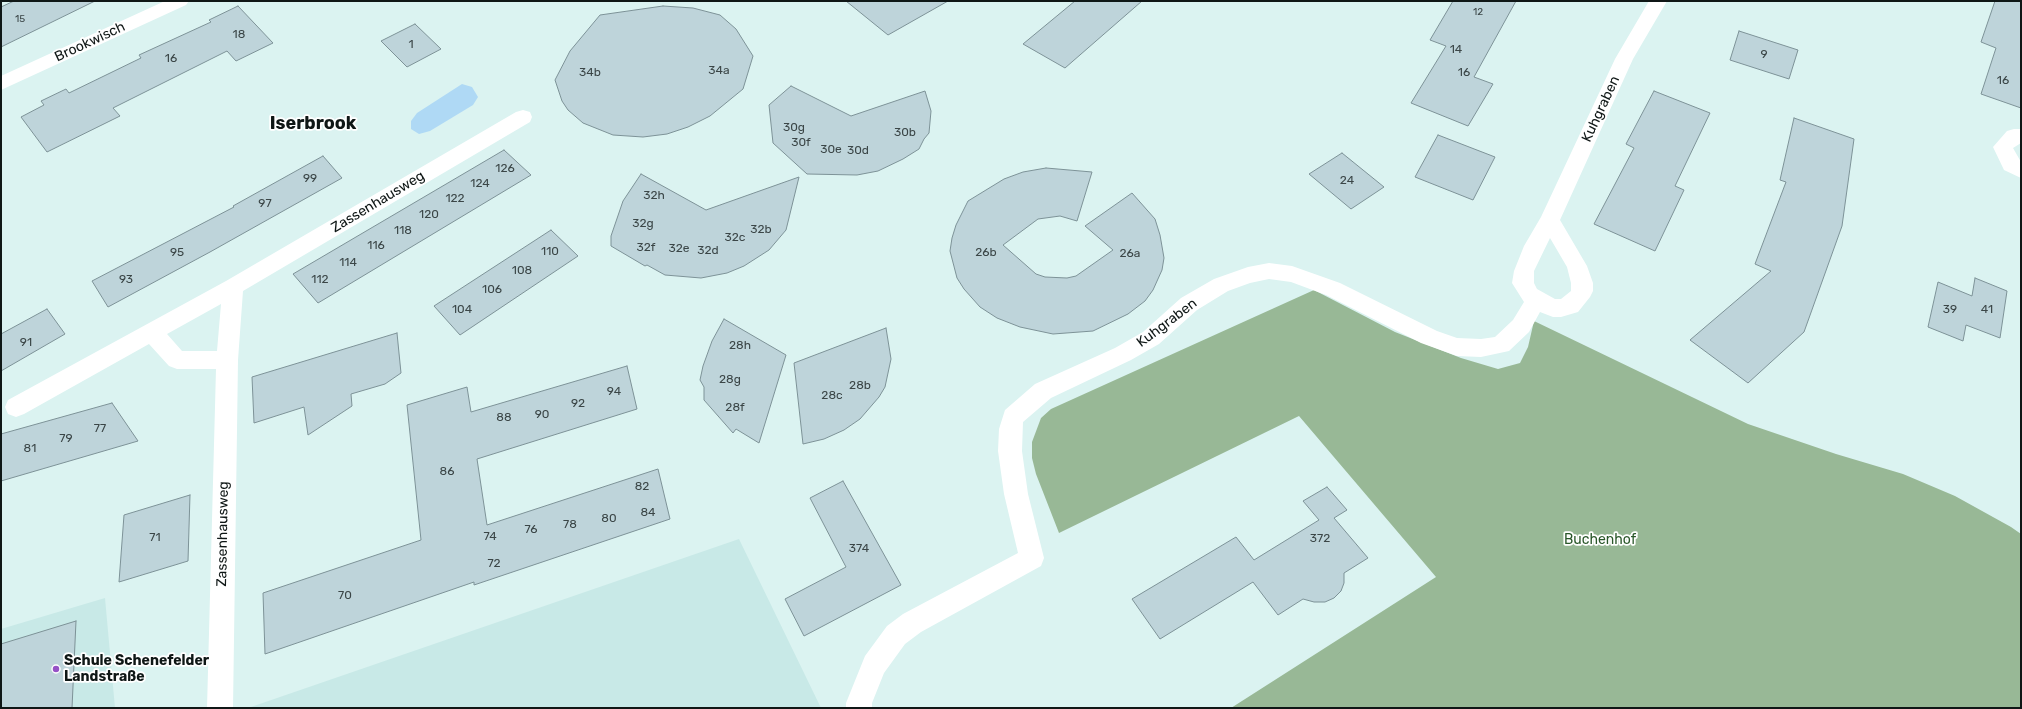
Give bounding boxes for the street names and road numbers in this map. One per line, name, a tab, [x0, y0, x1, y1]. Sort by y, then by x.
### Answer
street label: Brookwisch	[52, 18, 128, 66]
street label: Kuhgraben	[1578, 73, 1624, 145]
street label: Zassenhausweg	[328, 168, 428, 236]
street label: Kuhgraben	[1134, 295, 1200, 351]
street label: Zassenhausweg	[214, 481, 232, 587]

